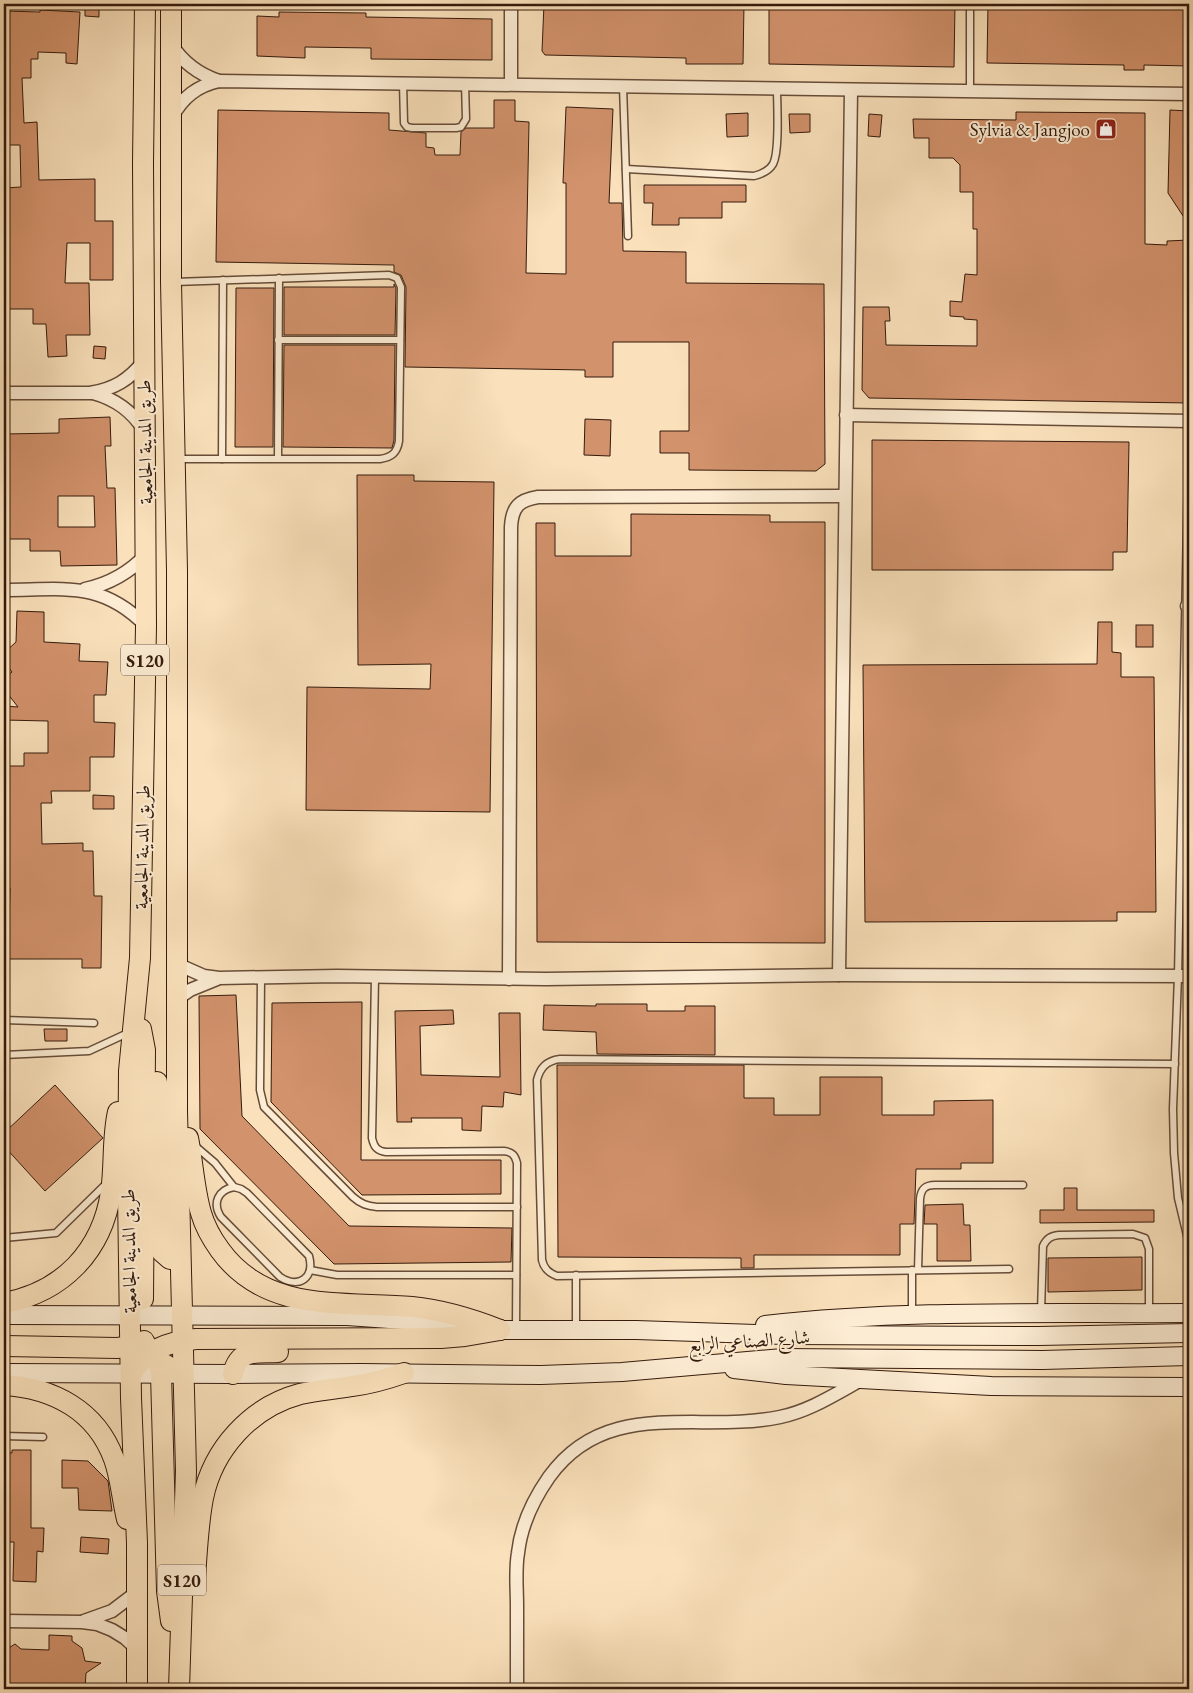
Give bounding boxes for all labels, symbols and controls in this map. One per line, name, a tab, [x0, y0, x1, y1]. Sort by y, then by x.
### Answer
place label: Sylvia & Jangjoo	[970, 117, 1090, 142]
shop icon: Sylvia & Jangjoo	[1094, 117, 1118, 141]
street label: طريق المدينة الجامعية	[131, 379, 159, 505]
road number: S120	[121, 644, 169, 676]
street label: طريق المدينة الجامعية	[128, 784, 156, 910]
street label: طريق المدينة الجامعية	[115, 1188, 143, 1314]
street label: شارع الصناعي الرابع	[687, 1324, 811, 1363]
road number: S120	[158, 1564, 206, 1596]

